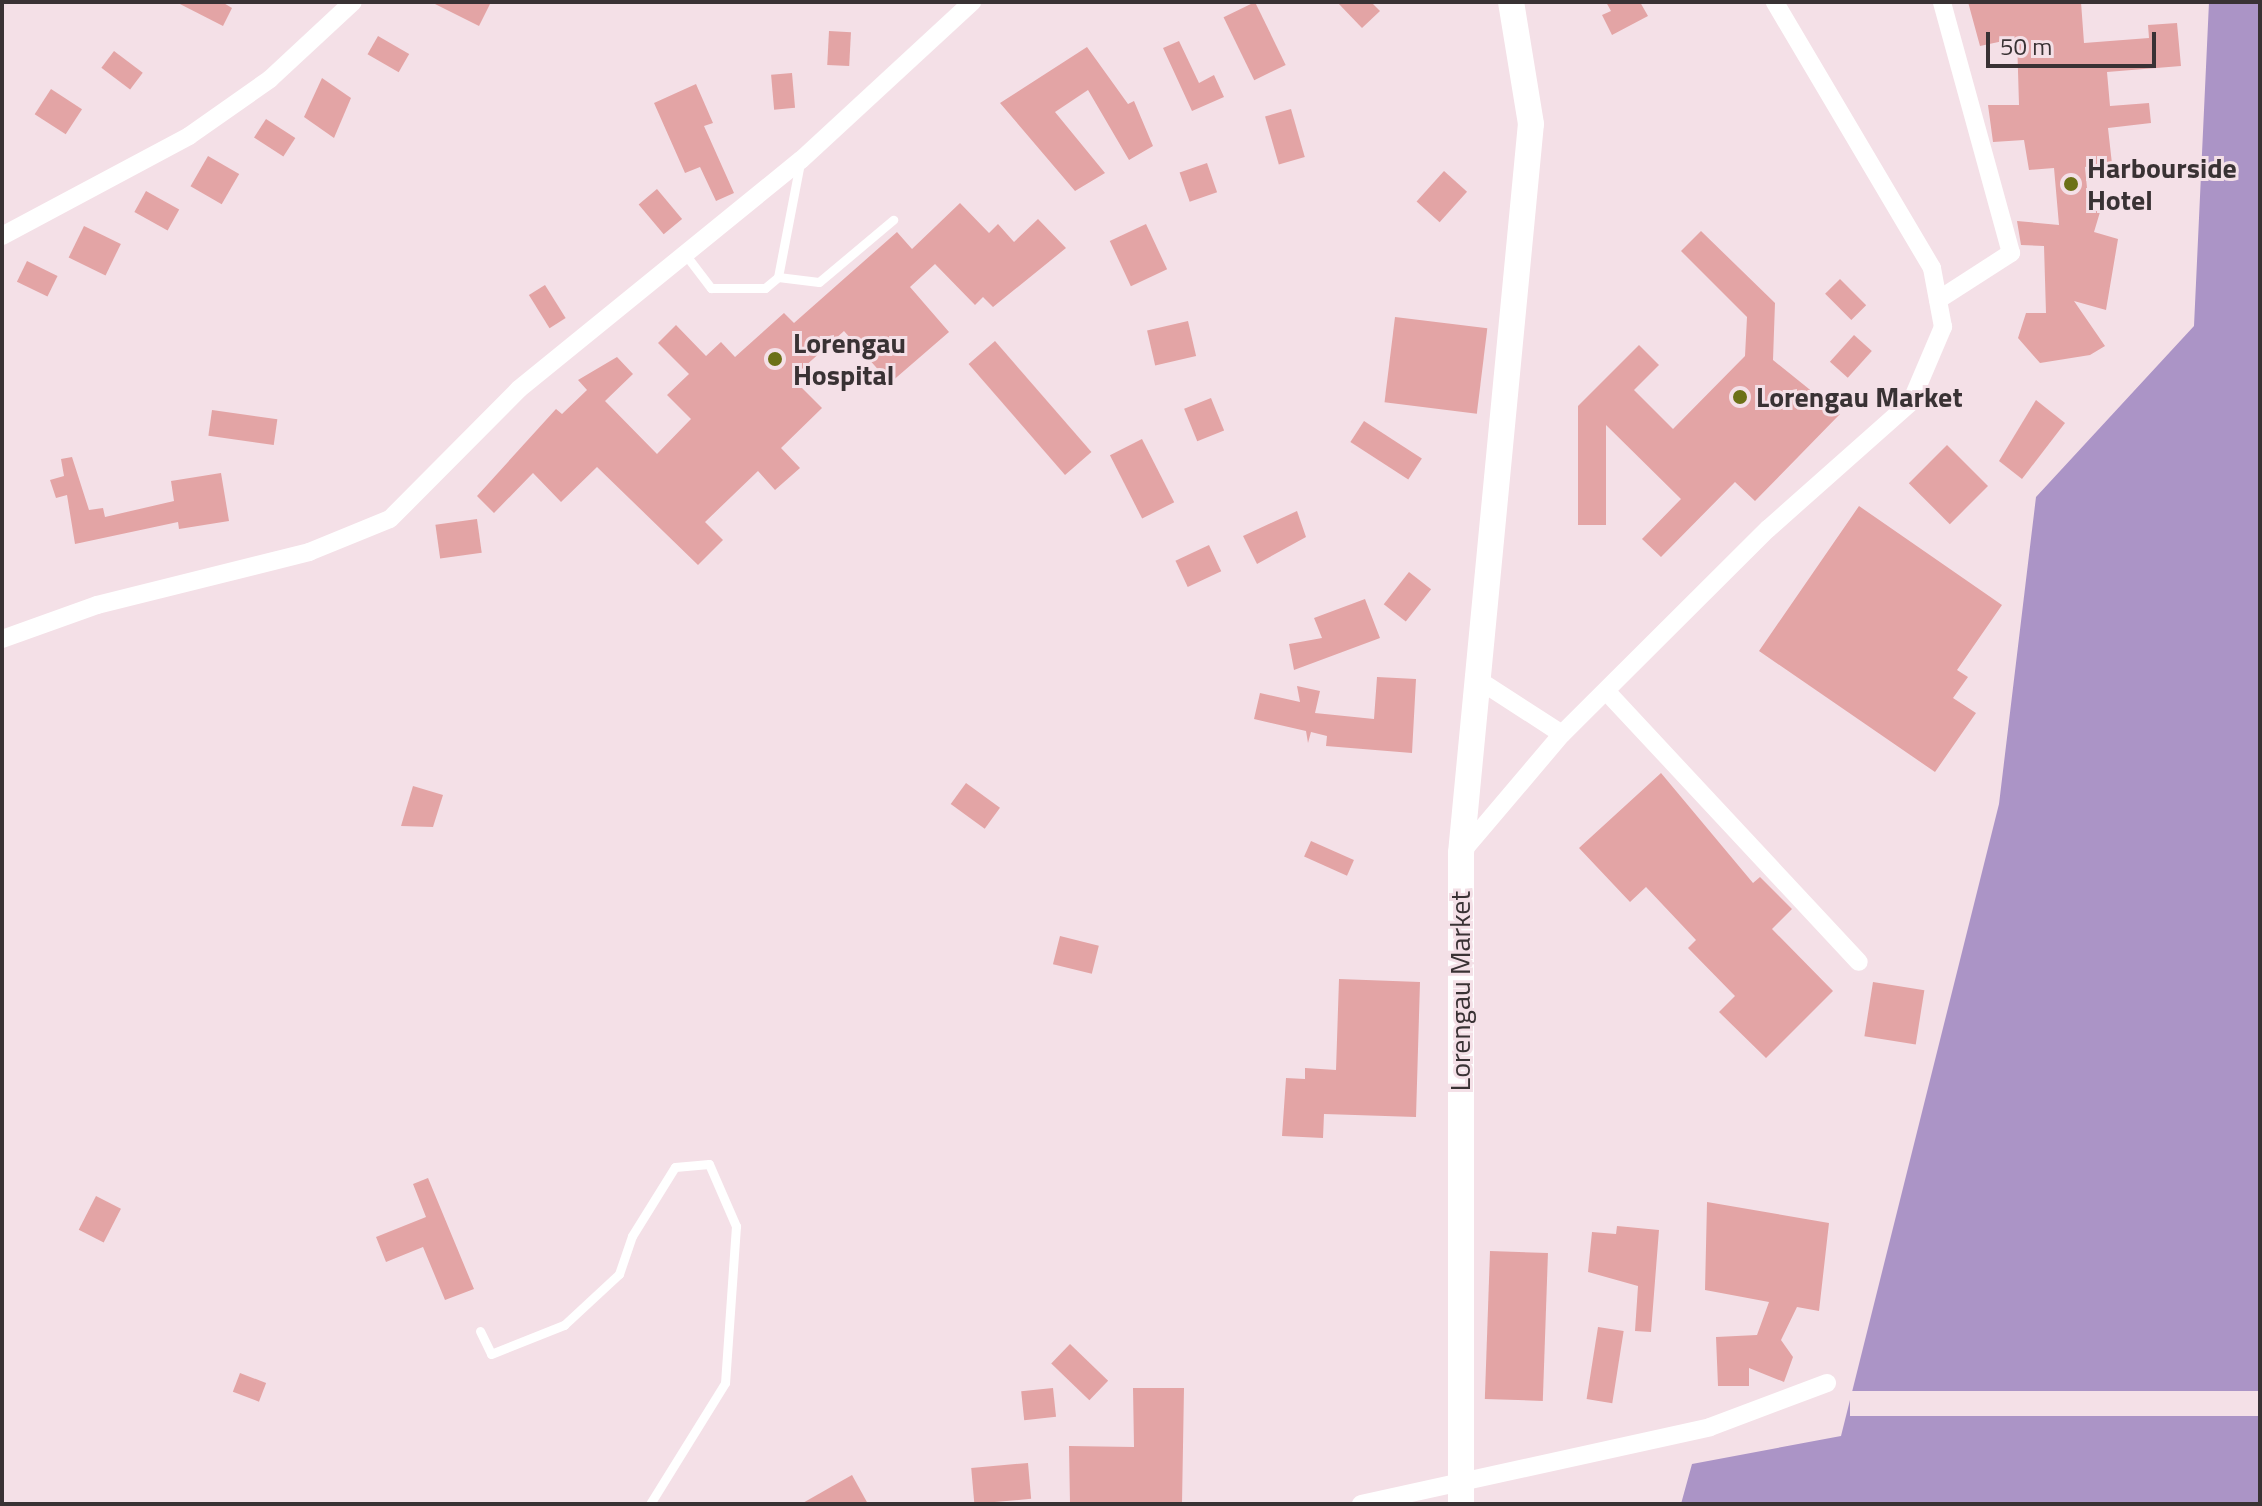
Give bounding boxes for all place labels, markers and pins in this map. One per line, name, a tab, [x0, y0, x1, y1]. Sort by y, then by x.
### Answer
place label: Harbourside Hotel	[2087, 151, 2237, 217]
marker: Harbourside Hotel	[2062, 175, 2080, 193]
place label: Lorengau Hospital	[793, 326, 906, 392]
marker: Lorengau Hospital	[764, 348, 786, 370]
place label: Lorengau Market	[1756, 380, 1963, 414]
marker: Lorengau Market	[1731, 388, 1749, 406]

